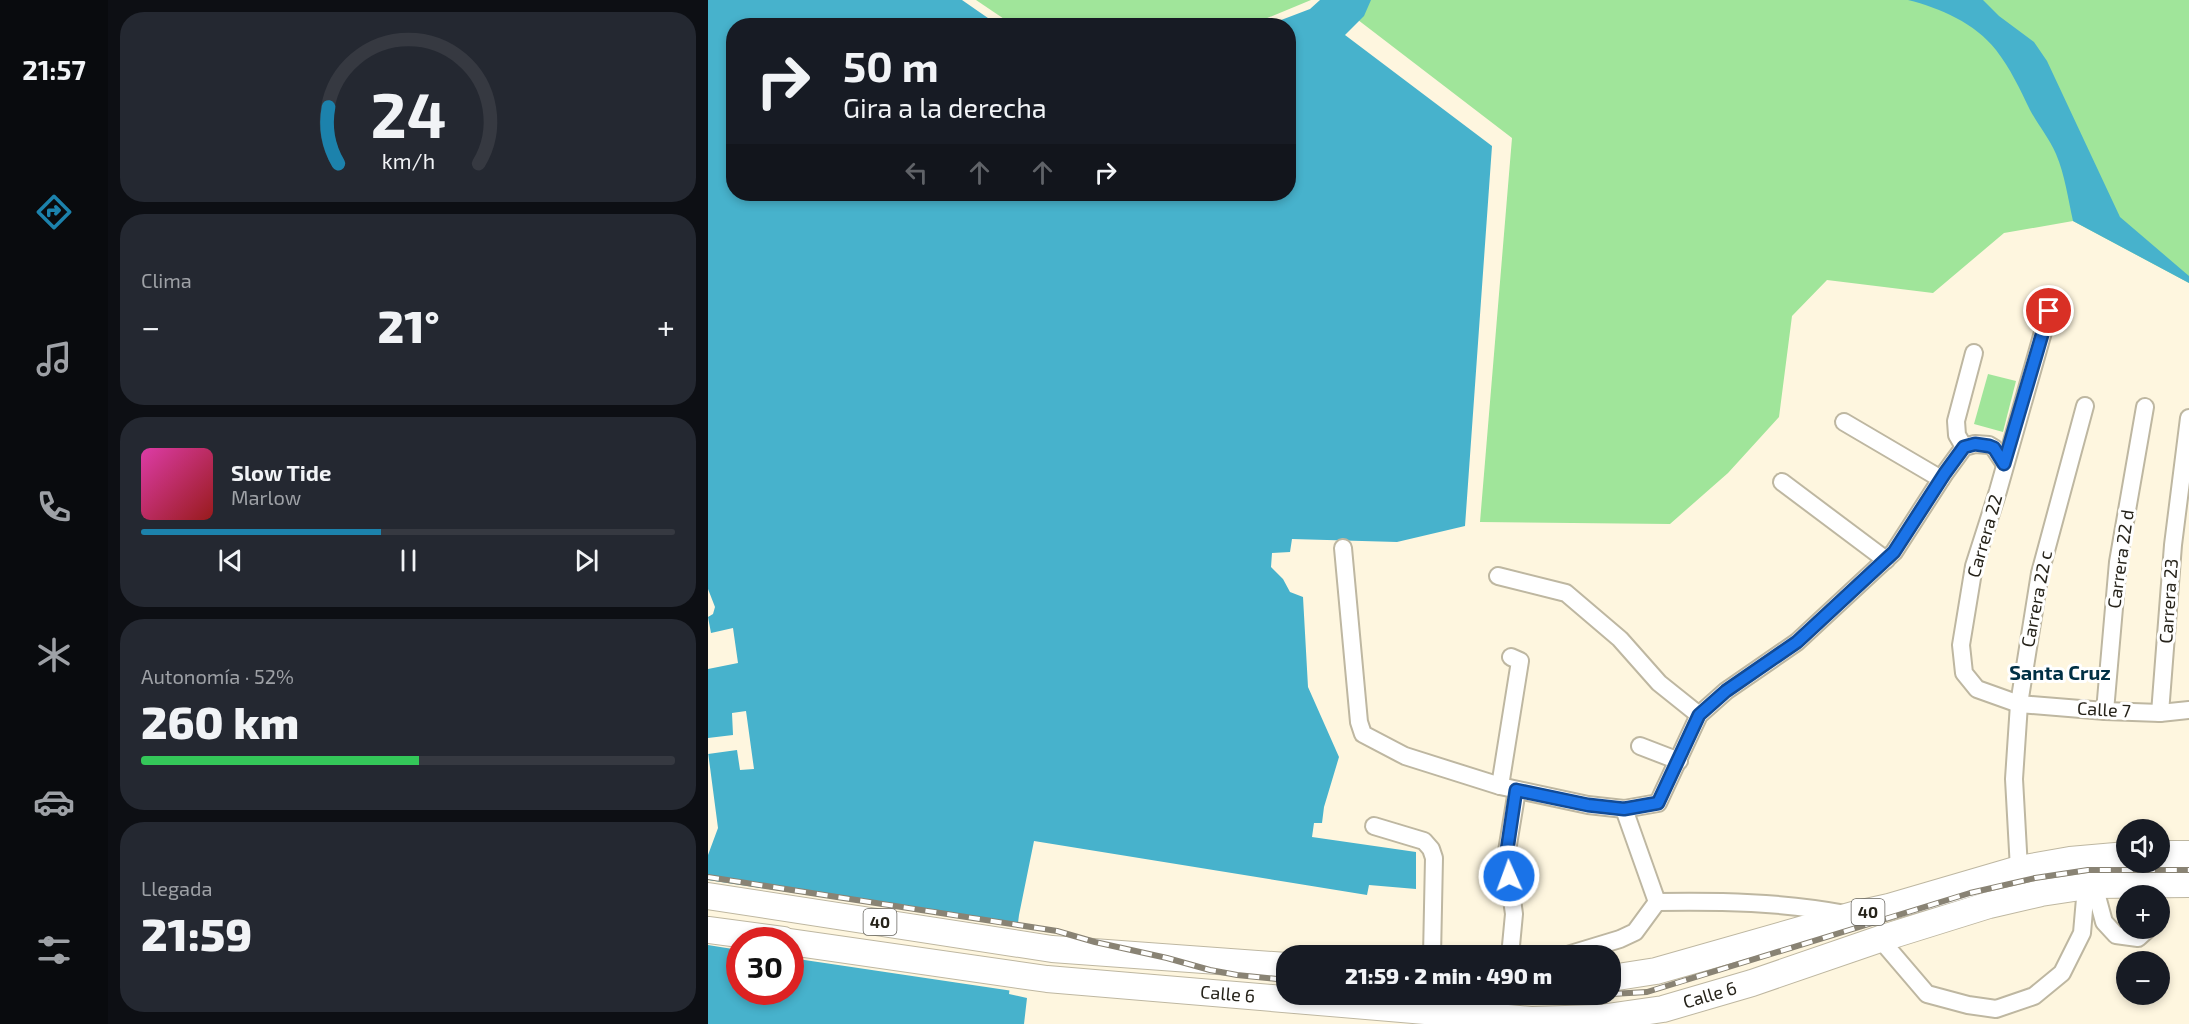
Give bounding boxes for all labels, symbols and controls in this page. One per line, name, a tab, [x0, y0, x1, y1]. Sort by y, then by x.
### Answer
text: 50 m	[843, 40, 939, 90]
icon: right	[744, 42, 822, 120]
text: 21:57	[22, 53, 86, 85]
text: 24	[370, 76, 446, 151]
text: Gira a la derecha	[843, 91, 1047, 123]
text: km/h	[381, 149, 435, 174]
icon: left	[900, 156, 933, 189]
icon: ahead	[963, 156, 996, 189]
icon: ahead	[1026, 156, 1059, 189]
icon: right	[1089, 156, 1122, 189]
icon: directions	[33, 191, 75, 233]
text: Clima	[141, 268, 192, 292]
pin	[2023, 285, 2074, 336]
icon: arrive	[2032, 294, 2065, 327]
text: 21°	[378, 298, 440, 352]
text: −	[141, 306, 160, 346]
text: +	[657, 306, 675, 346]
icon: music	[33, 338, 75, 380]
text: Slow Tide	[231, 459, 331, 485]
text: Marlow	[231, 485, 301, 509]
icon: phone	[33, 486, 75, 528]
street label: Carrera 22	[1962, 492, 2006, 580]
street label: Carrera 22 d	[2102, 508, 2138, 610]
icon: previous	[214, 544, 247, 577]
icon: pause	[392, 544, 425, 577]
icon: next	[570, 544, 603, 577]
street label: Carrera 22 c	[2016, 548, 2056, 649]
street label: Carrera 23	[2154, 558, 2182, 644]
icon: climate	[33, 634, 75, 676]
district label: Santa Cruz	[2009, 660, 2111, 684]
text: Autonomía · 52%	[141, 664, 294, 688]
text: 260 km	[141, 694, 299, 748]
street label: Calle 7	[2077, 697, 2131, 721]
icon: car	[33, 781, 75, 823]
map controls	[2116, 819, 2170, 1005]
button: sound	[2116, 819, 2170, 873]
position arrow	[1477, 844, 1541, 908]
text: Llegada	[141, 876, 212, 900]
button: +	[2116, 885, 2170, 939]
road number: 40	[1852, 899, 1884, 925]
text: 21:59	[141, 906, 252, 960]
road number: 40	[864, 909, 896, 935]
speed limit sign: 30	[726, 927, 804, 1005]
icon: filters	[33, 929, 75, 971]
button: −	[2116, 951, 2170, 1005]
text: 21:59 · 2 min · 490 m	[1345, 962, 1552, 988]
street label: Calle 6	[1680, 976, 1739, 1013]
street label: Calle 6	[1200, 980, 1256, 1007]

